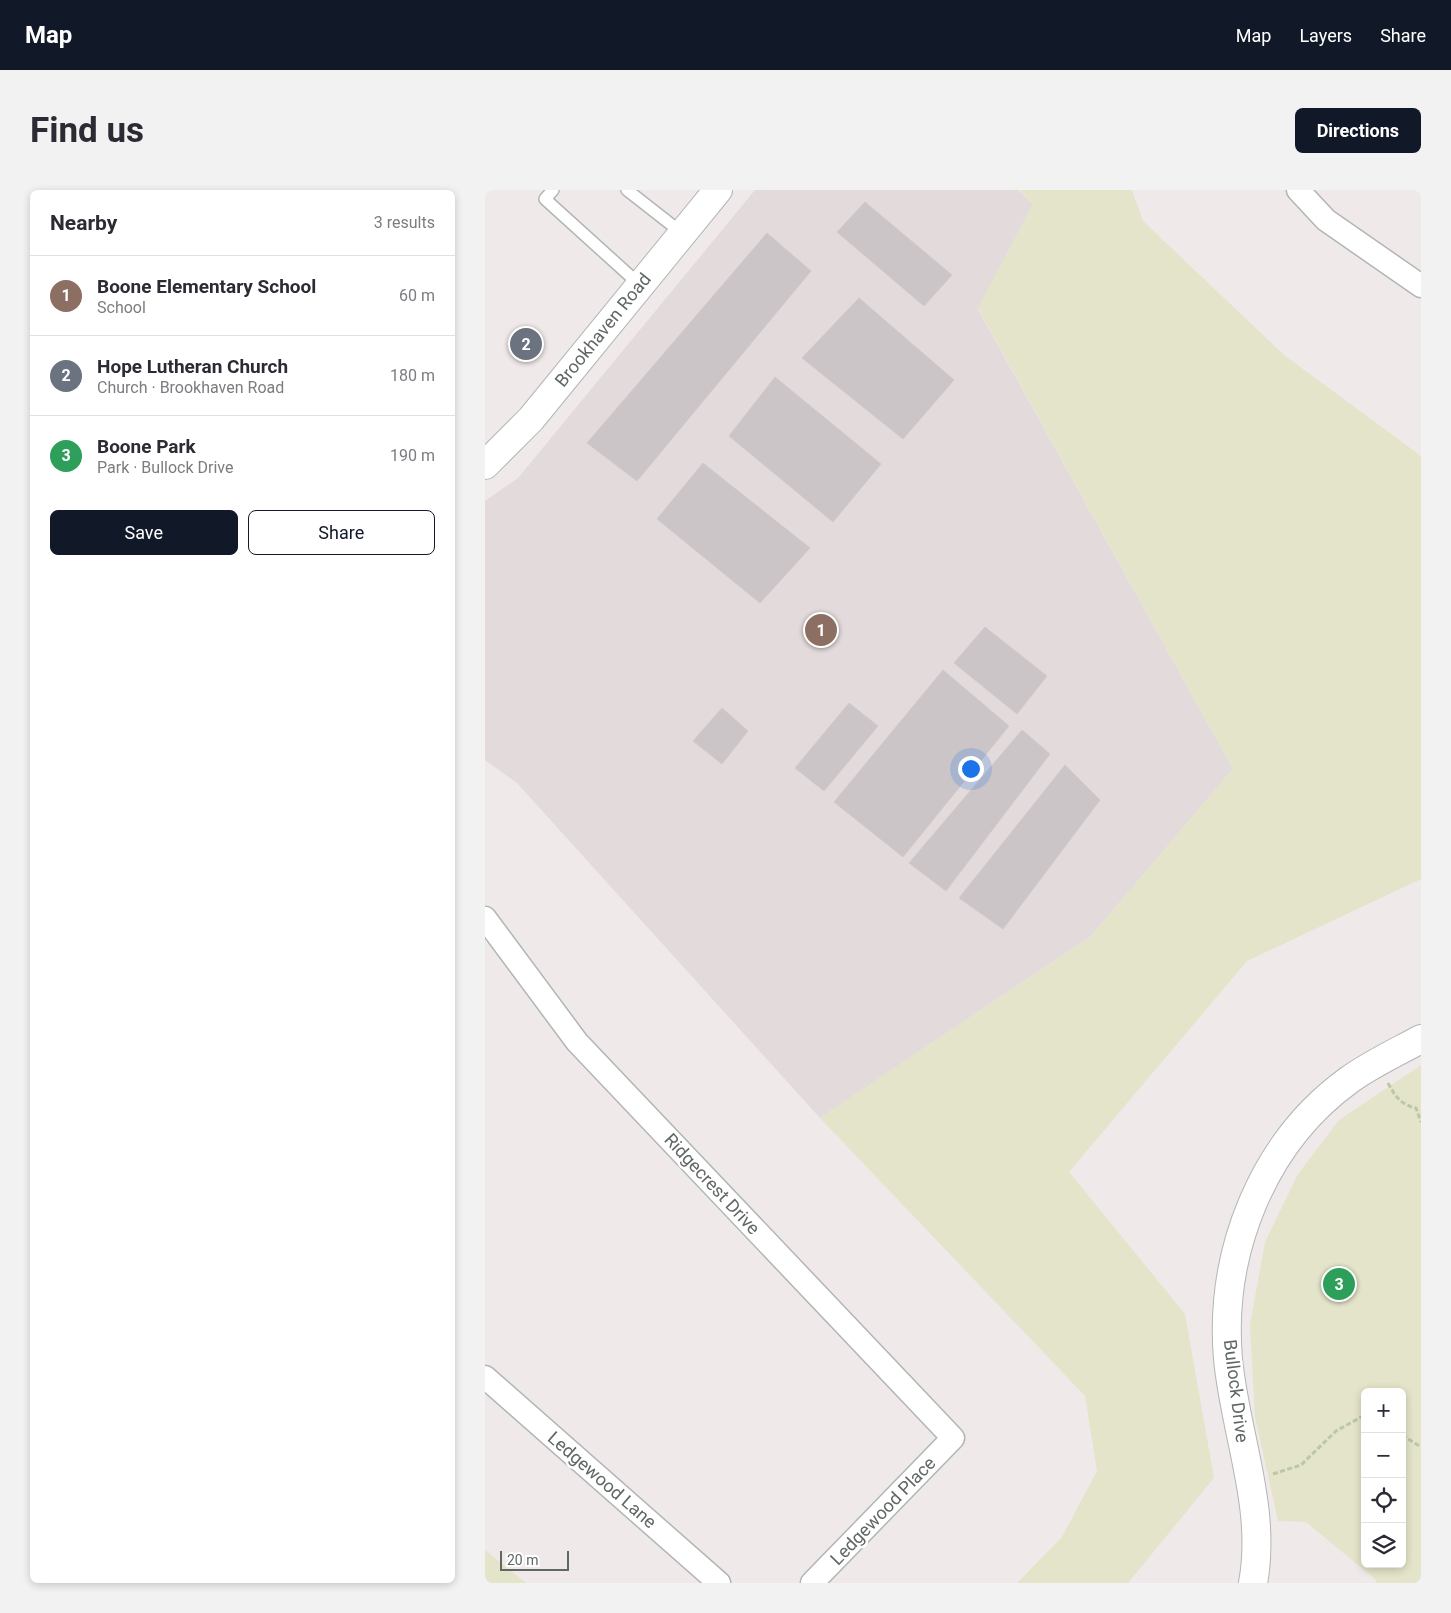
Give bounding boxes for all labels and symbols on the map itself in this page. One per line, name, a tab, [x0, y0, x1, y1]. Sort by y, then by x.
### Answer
street label: Brookhaven Road	[550, 269, 655, 391]
pin: 2	[510, 325, 542, 363]
pin: 1	[805, 611, 837, 649]
your location	[958, 756, 984, 782]
street label: Ridgecrest Drive	[660, 1129, 764, 1238]
pin: 3	[1323, 1265, 1355, 1303]
street label: Bullock Drive	[1220, 1338, 1253, 1444]
street label: Ledgewood Lane	[544, 1427, 661, 1532]
street label: Ledgewood Place	[826, 1452, 940, 1569]
scale bar	[500, 1548, 569, 1571]

